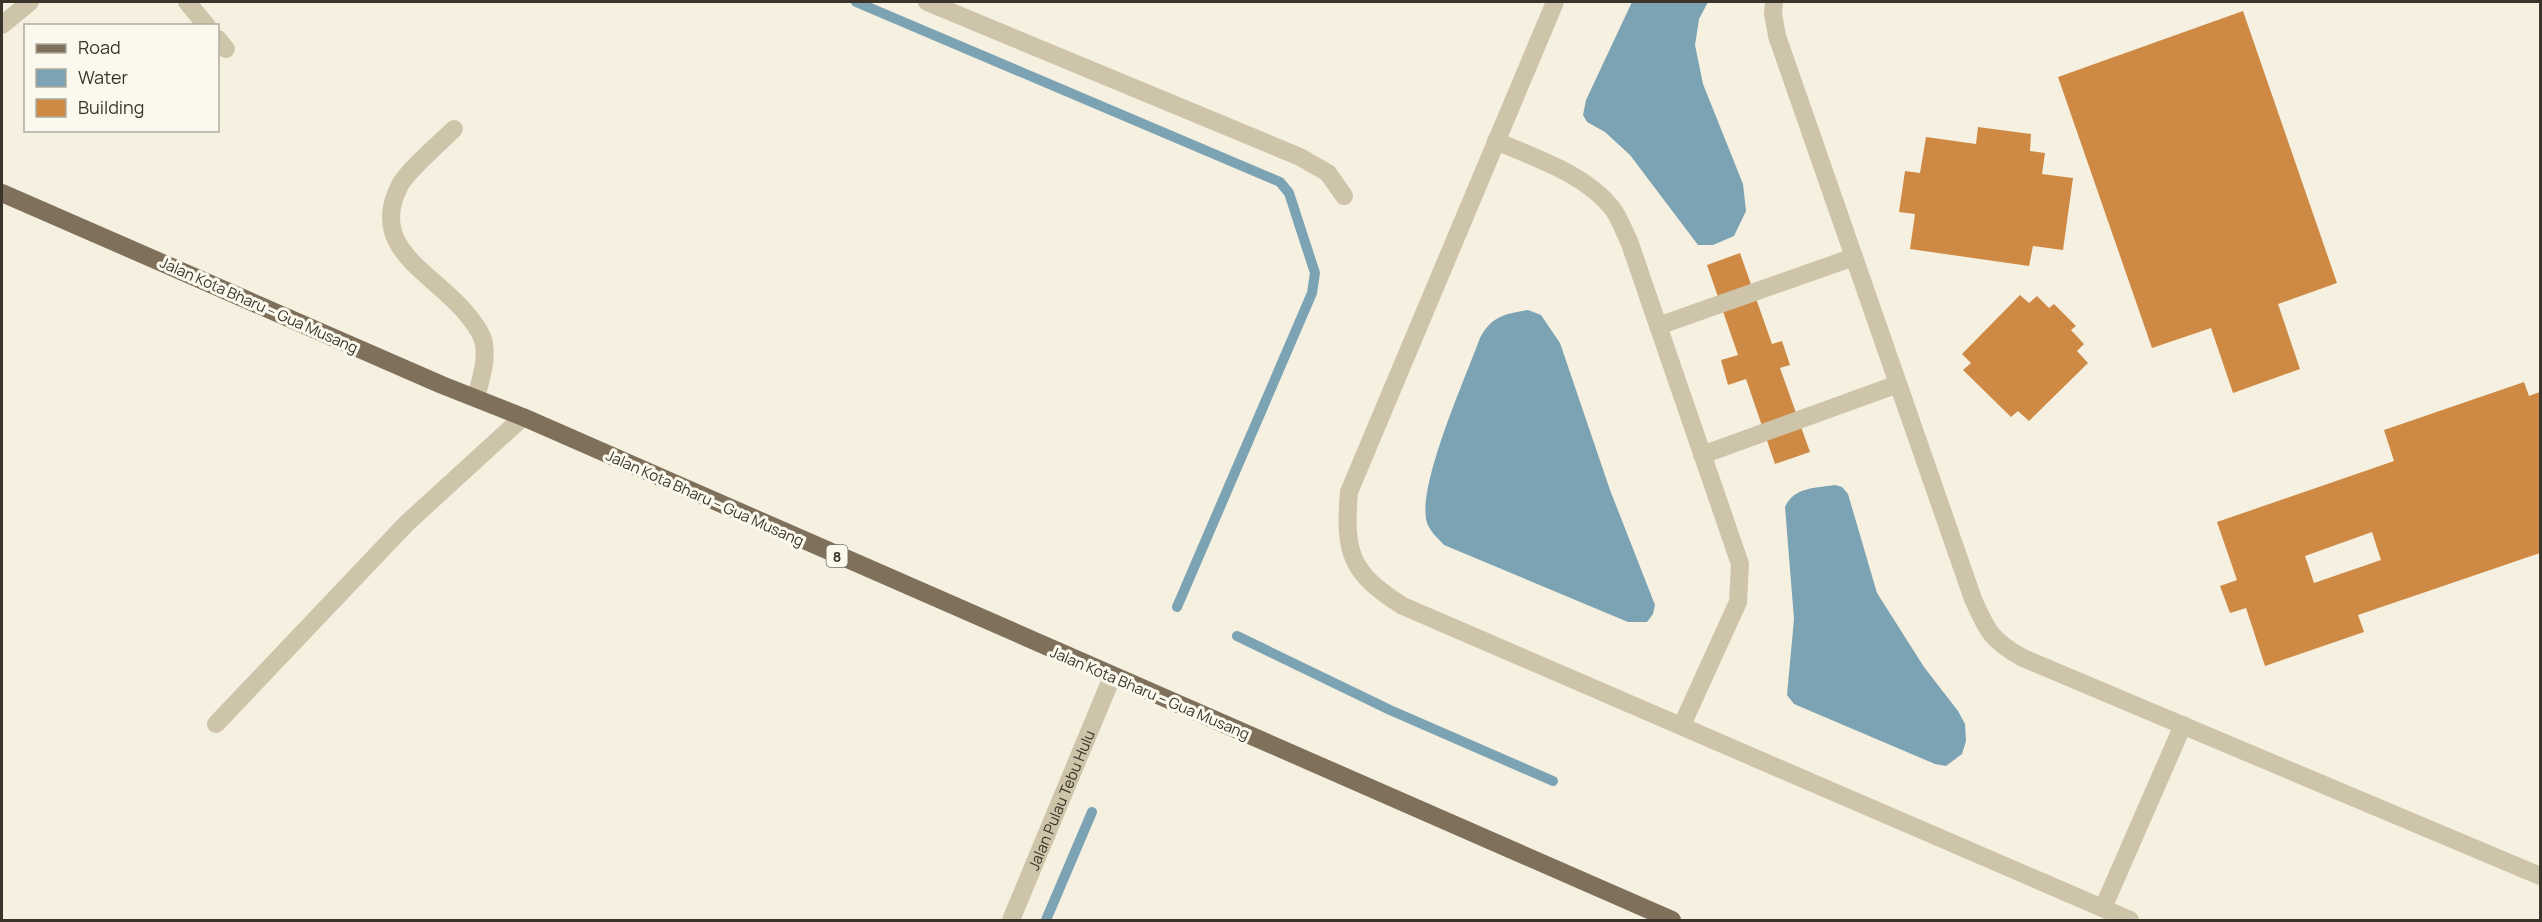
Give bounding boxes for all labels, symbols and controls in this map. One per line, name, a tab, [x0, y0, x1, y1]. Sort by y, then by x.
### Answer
legend	[24, 24, 219, 132]
text: Road	[78, 35, 121, 59]
text: Water	[78, 65, 128, 89]
text: Building	[78, 95, 144, 119]
street label: Jalan Kota Bharu – Gua Musang	[157, 252, 361, 358]
street label: Jalan Kota Bharu – Gua Musang	[603, 445, 807, 551]
road number: 8	[826, 545, 848, 567]
street label: Jalan Kota Bharu – Gua Musang	[1047, 641, 1253, 745]
street label: Jalan Pulau Tebu Hulu	[1022, 727, 1099, 873]

